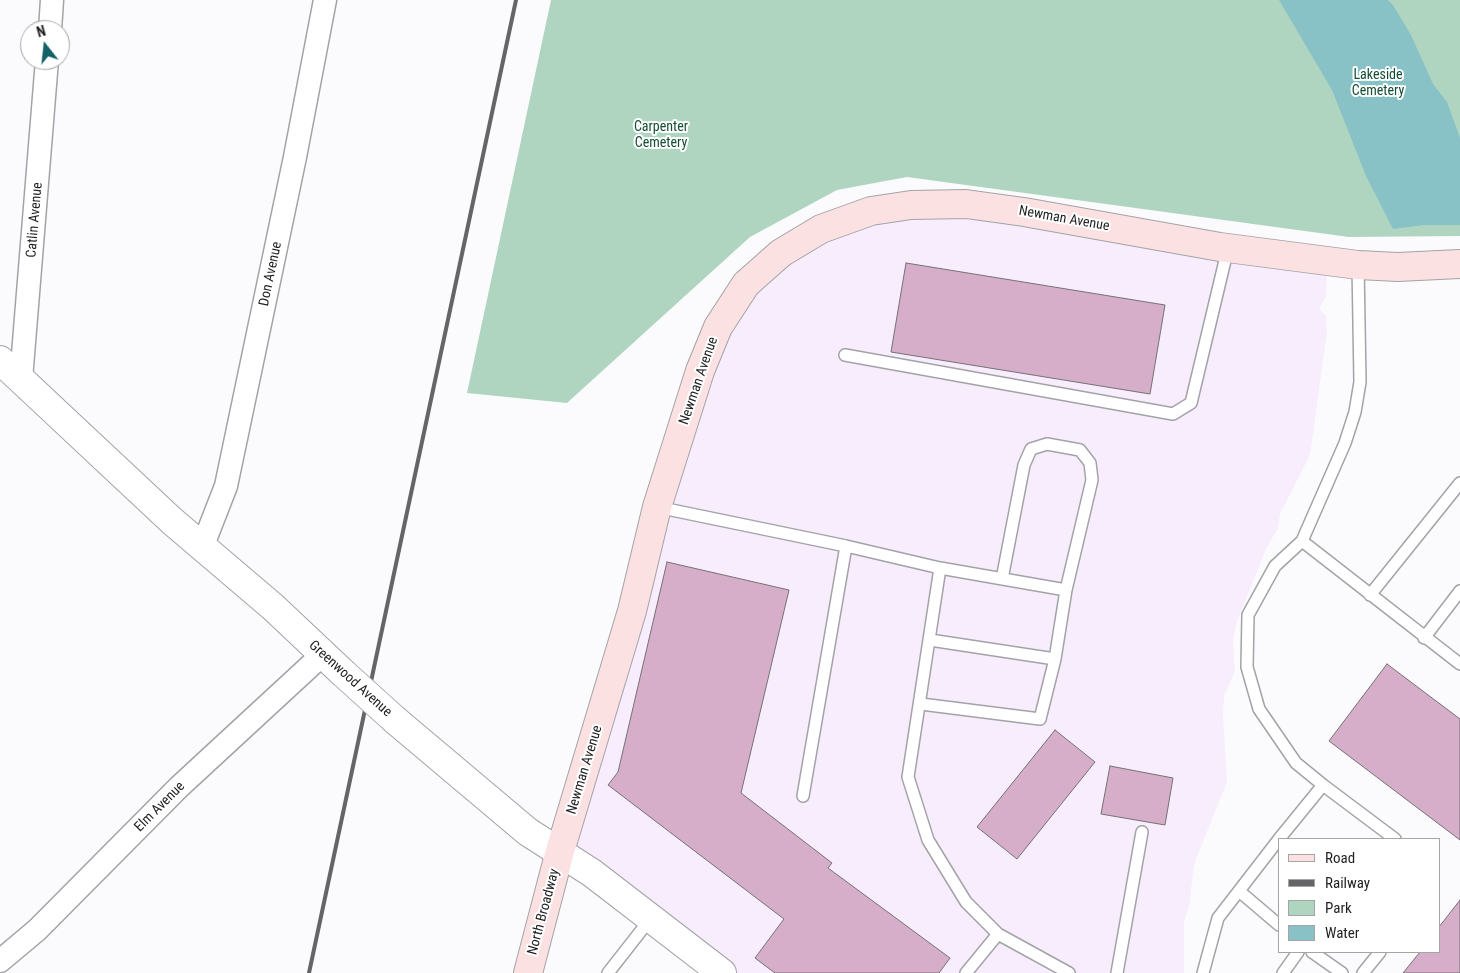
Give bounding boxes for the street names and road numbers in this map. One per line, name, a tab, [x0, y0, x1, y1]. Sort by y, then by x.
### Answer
street label: Catlin Avenue	[23, 182, 47, 258]
street label: Newman Avenue	[1017, 203, 1111, 235]
street label: Don Avenue	[256, 240, 286, 308]
street label: Newman Avenue	[676, 335, 722, 427]
street label: Greenwood Avenue	[305, 637, 395, 721]
street label: Newman Avenue	[564, 724, 606, 816]
street label: Elm Avenue	[131, 778, 189, 836]
street label: North Broadway	[524, 867, 564, 957]

